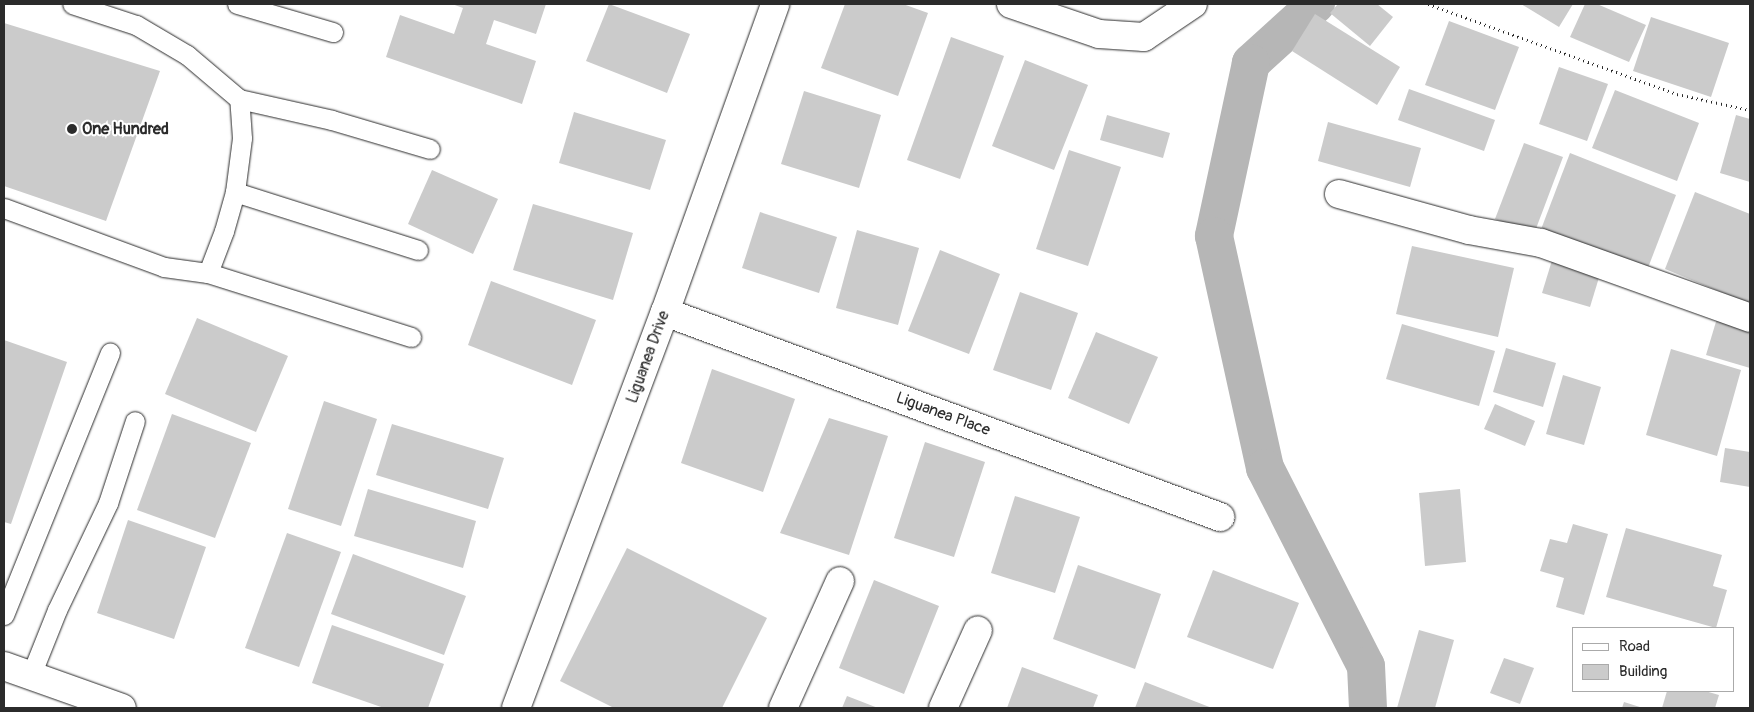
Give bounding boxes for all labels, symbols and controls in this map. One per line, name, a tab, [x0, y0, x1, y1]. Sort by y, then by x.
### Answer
place label: One Hundred	[82, 119, 169, 139]
marker: One Hundred	[66, 123, 78, 135]
street label: Liguanea Drive	[622, 308, 674, 406]
street label: Liguanea Place	[893, 388, 993, 440]
legend	[1572, 627, 1734, 692]
text: Road	[1619, 637, 1650, 656]
text: Building	[1619, 662, 1667, 681]

